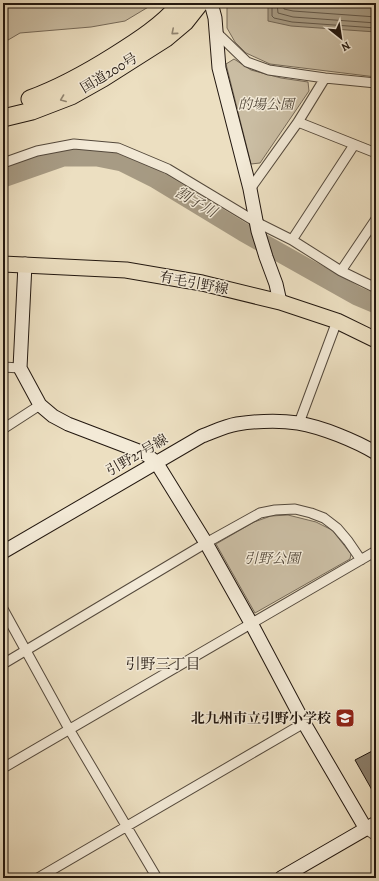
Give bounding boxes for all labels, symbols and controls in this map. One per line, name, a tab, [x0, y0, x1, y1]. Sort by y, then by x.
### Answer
north arrow	[321, 18, 361, 58]
one-way arrow	[171, 27, 178, 34]
text: N	[339, 38, 353, 55]
street label: 国道200号	[77, 48, 141, 98]
one-way arrow	[60, 95, 67, 103]
park label: 的場公園	[238, 95, 296, 114]
water label: 割子川	[172, 182, 222, 223]
street label: 有毛引野線	[158, 267, 230, 299]
street label: 引野27号線	[103, 430, 171, 480]
park label: 引野公園	[244, 549, 302, 568]
district label: 引野三丁目	[125, 654, 201, 674]
school or university icon: 北九州市立引野小学校	[334, 707, 356, 729]
place label: 北九州市立引野小学校	[191, 709, 331, 728]

